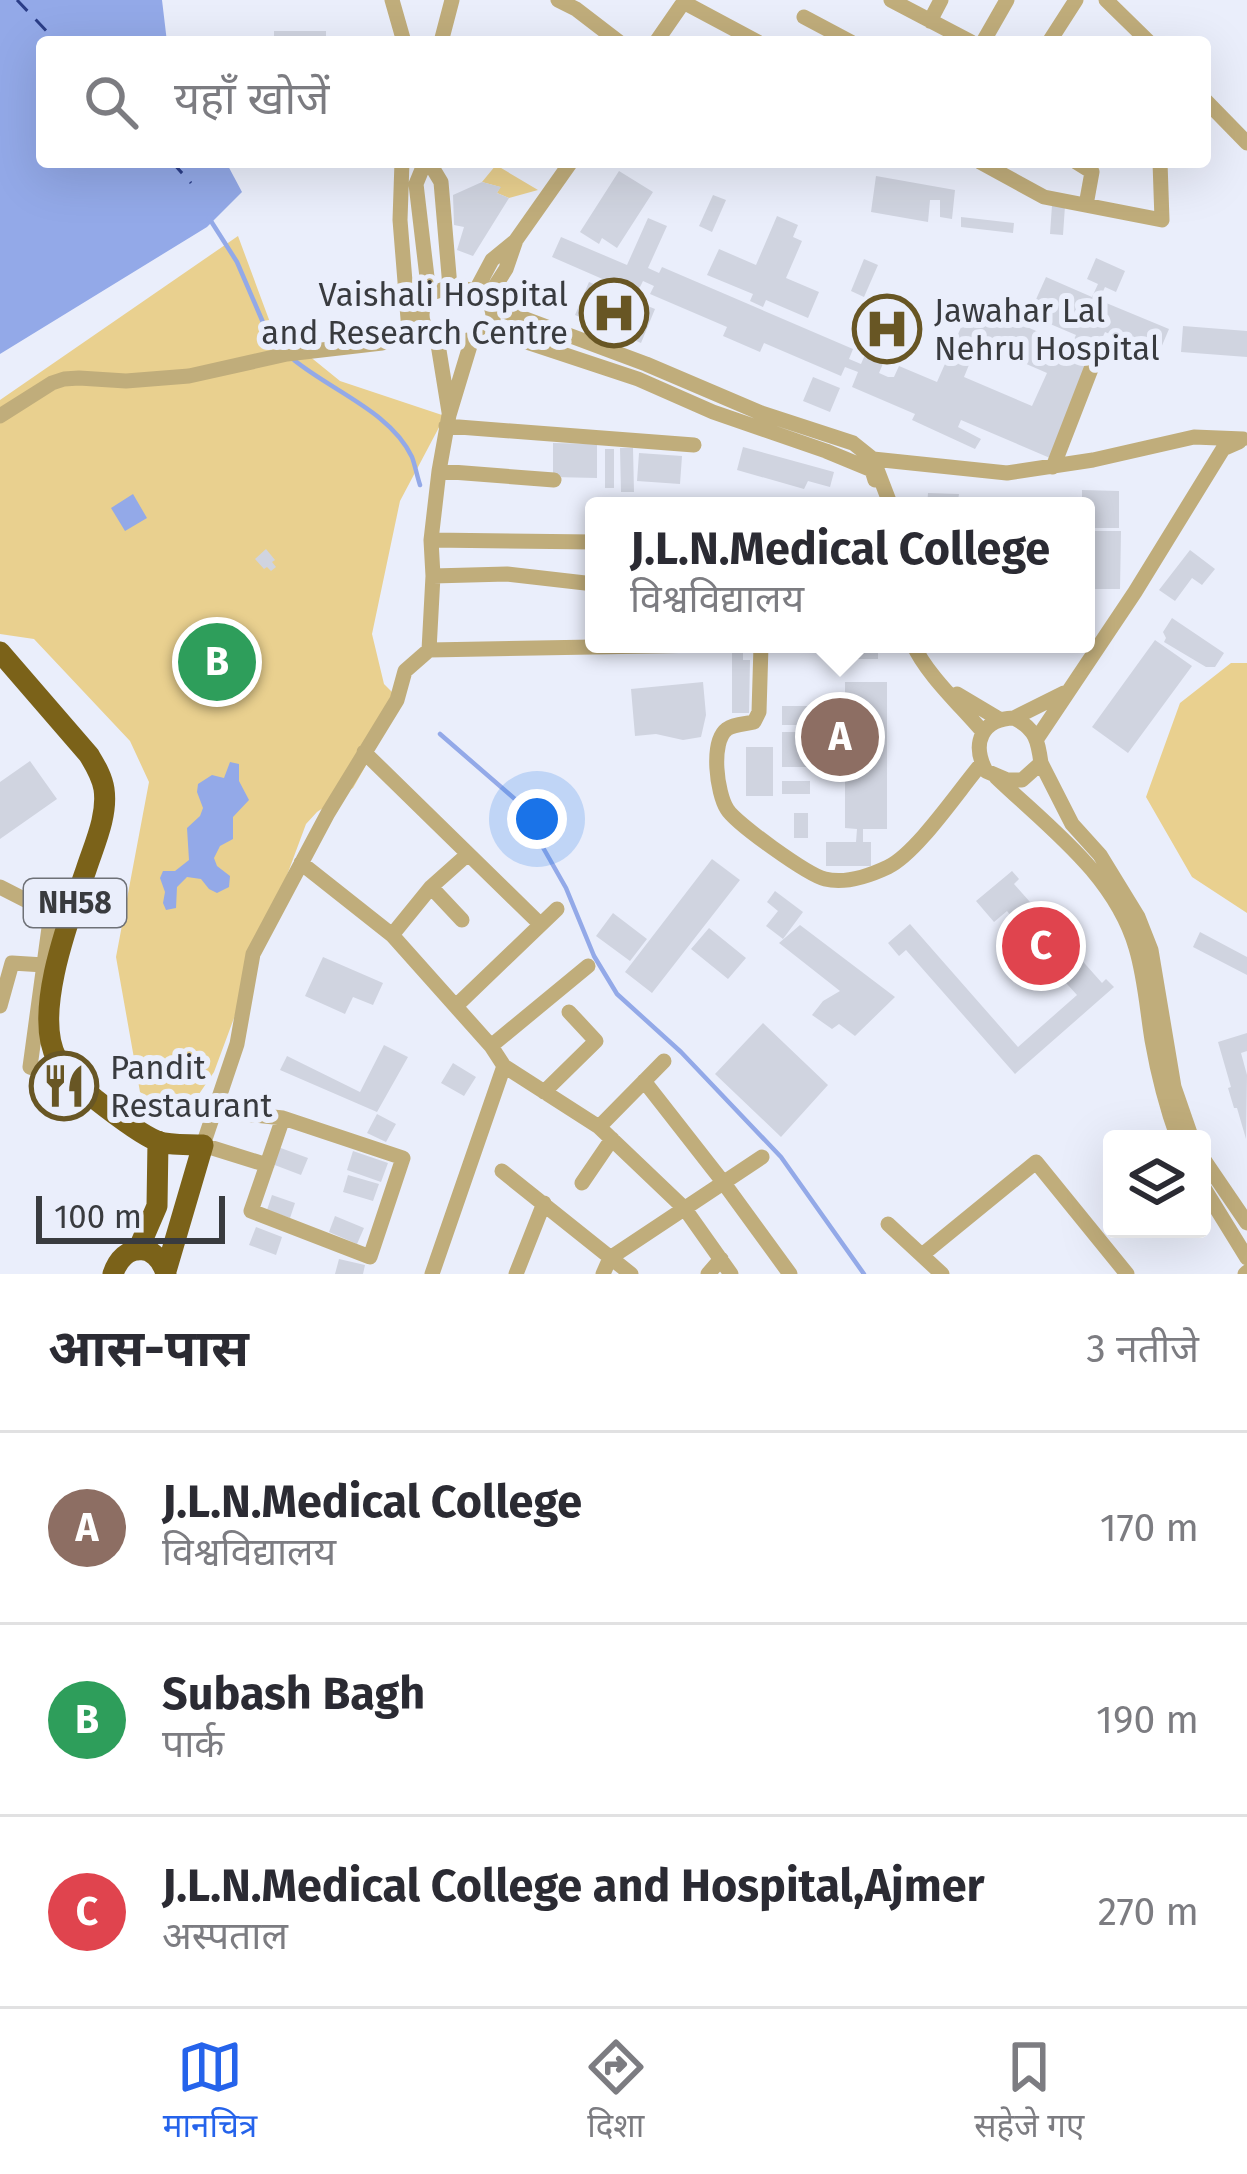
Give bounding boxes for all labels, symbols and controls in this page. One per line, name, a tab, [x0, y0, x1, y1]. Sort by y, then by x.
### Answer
search box	[36, 36, 1211, 168]
icon: search	[78, 69, 144, 135]
text: यहाँ खोजें	[174, 72, 329, 126]
place label: Vaishali Hospital and Research Centre	[261, 275, 568, 353]
hospital icon: Vaishali Hospital and Research Centre	[579, 278, 649, 348]
place label: Jawahar Lal Nehru Hospital	[934, 291, 1160, 369]
hospital icon: Jawahar Lal Nehru Hospital	[852, 294, 922, 364]
popup	[585, 497, 1095, 653]
text: J.L.N.Medical College	[630, 522, 1050, 576]
text: विश्वविद्यालय	[630, 576, 804, 622]
pin: B	[178, 617, 256, 707]
pin: A	[801, 692, 879, 782]
your location	[507, 789, 567, 849]
road number: NH58	[24, 879, 126, 927]
pin: C	[1002, 901, 1080, 991]
place label: Pandit Restaurant	[110, 1048, 273, 1126]
restaurant icon: Pandit Restaurant	[29, 1051, 99, 1121]
map controls	[1103, 1130, 1211, 1238]
button: layers	[1103, 1130, 1211, 1238]
scale bar	[36, 1190, 225, 1243]
text: 100 m	[54, 1197, 142, 1237]
text: आस-पास	[48, 1318, 249, 1380]
text: 3 नतीजे	[1086, 1326, 1199, 1372]
text: J.L.N.Medical College	[162, 1475, 582, 1529]
text: A	[75, 1505, 99, 1551]
text: 170 m	[1100, 1505, 1199, 1551]
text: विश्वविद्यालय	[162, 1529, 336, 1575]
text: Subash Bagh	[162, 1667, 425, 1721]
text: B	[75, 1697, 99, 1743]
text: 190 m	[1096, 1697, 1199, 1743]
text: पार्क	[162, 1721, 224, 1767]
text: J.L.N.Medical College and Hospital,Ajmer	[162, 1859, 985, 1913]
text: C	[76, 1889, 98, 1935]
text: 270 m	[1098, 1889, 1199, 1935]
text: अस्पताल	[162, 1913, 288, 1959]
tab: मानचित्र	[163, 2034, 257, 2150]
tab: दिशा	[583, 2034, 649, 2150]
tab: सहेजे गए	[974, 2034, 1084, 2150]

